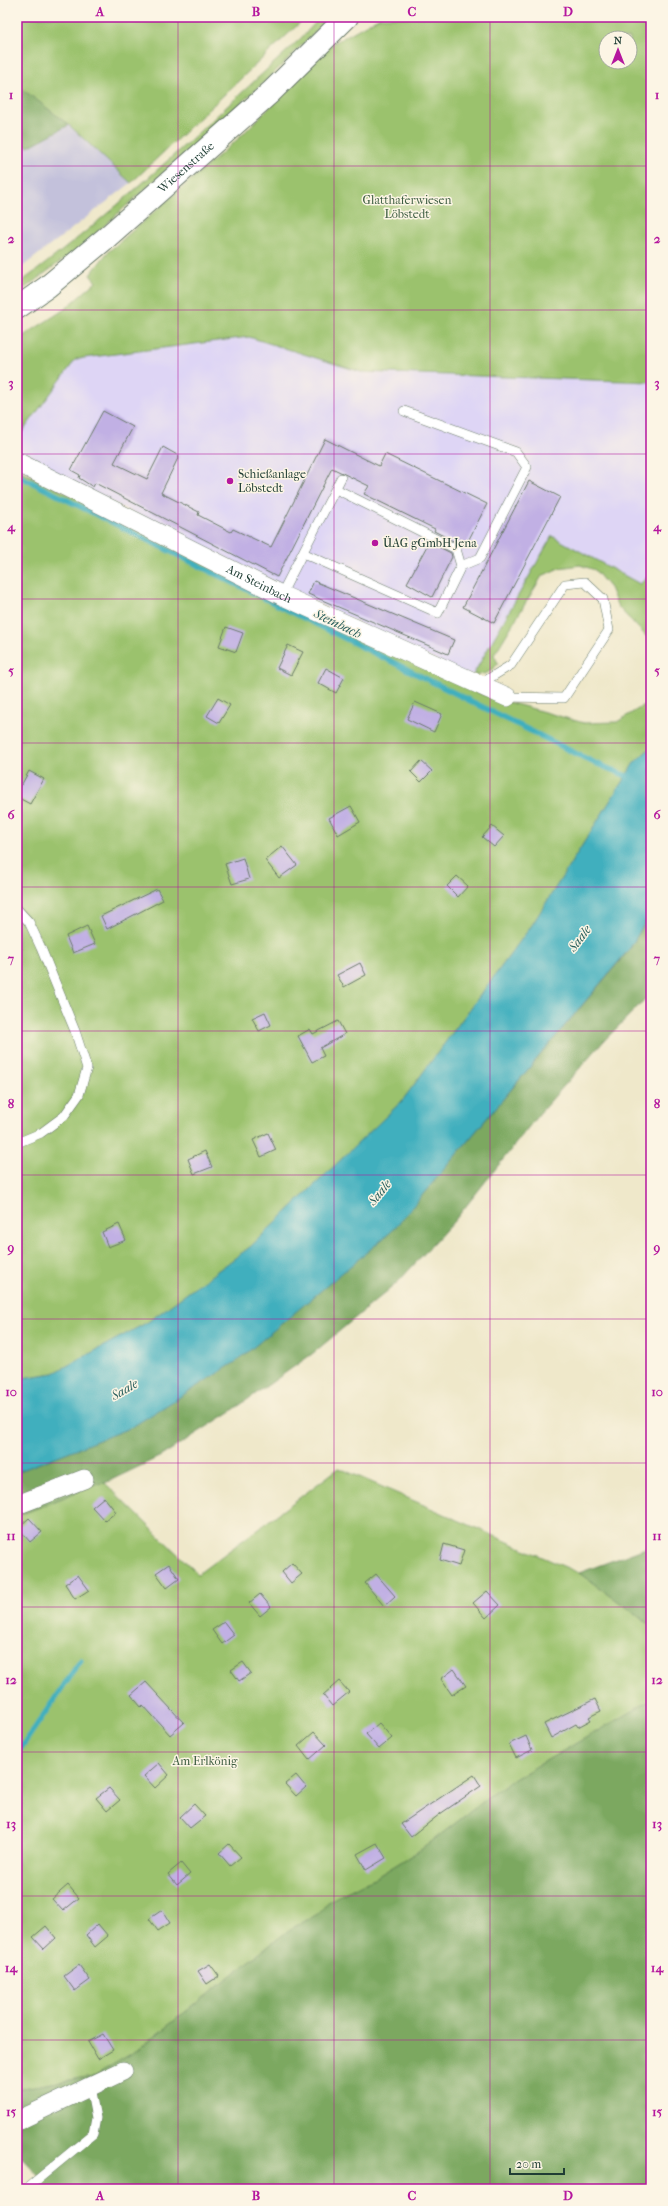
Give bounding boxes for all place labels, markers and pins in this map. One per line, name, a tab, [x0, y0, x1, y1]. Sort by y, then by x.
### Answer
place label: Schießanlage Löbstedt	[238, 467, 306, 495]
marker: Schießanlage Löbstedt	[225, 476, 235, 486]
place label: ÜAG gGmbH Jena	[383, 535, 477, 550]
marker: ÜAG gGmbH Jena	[370, 538, 380, 548]

